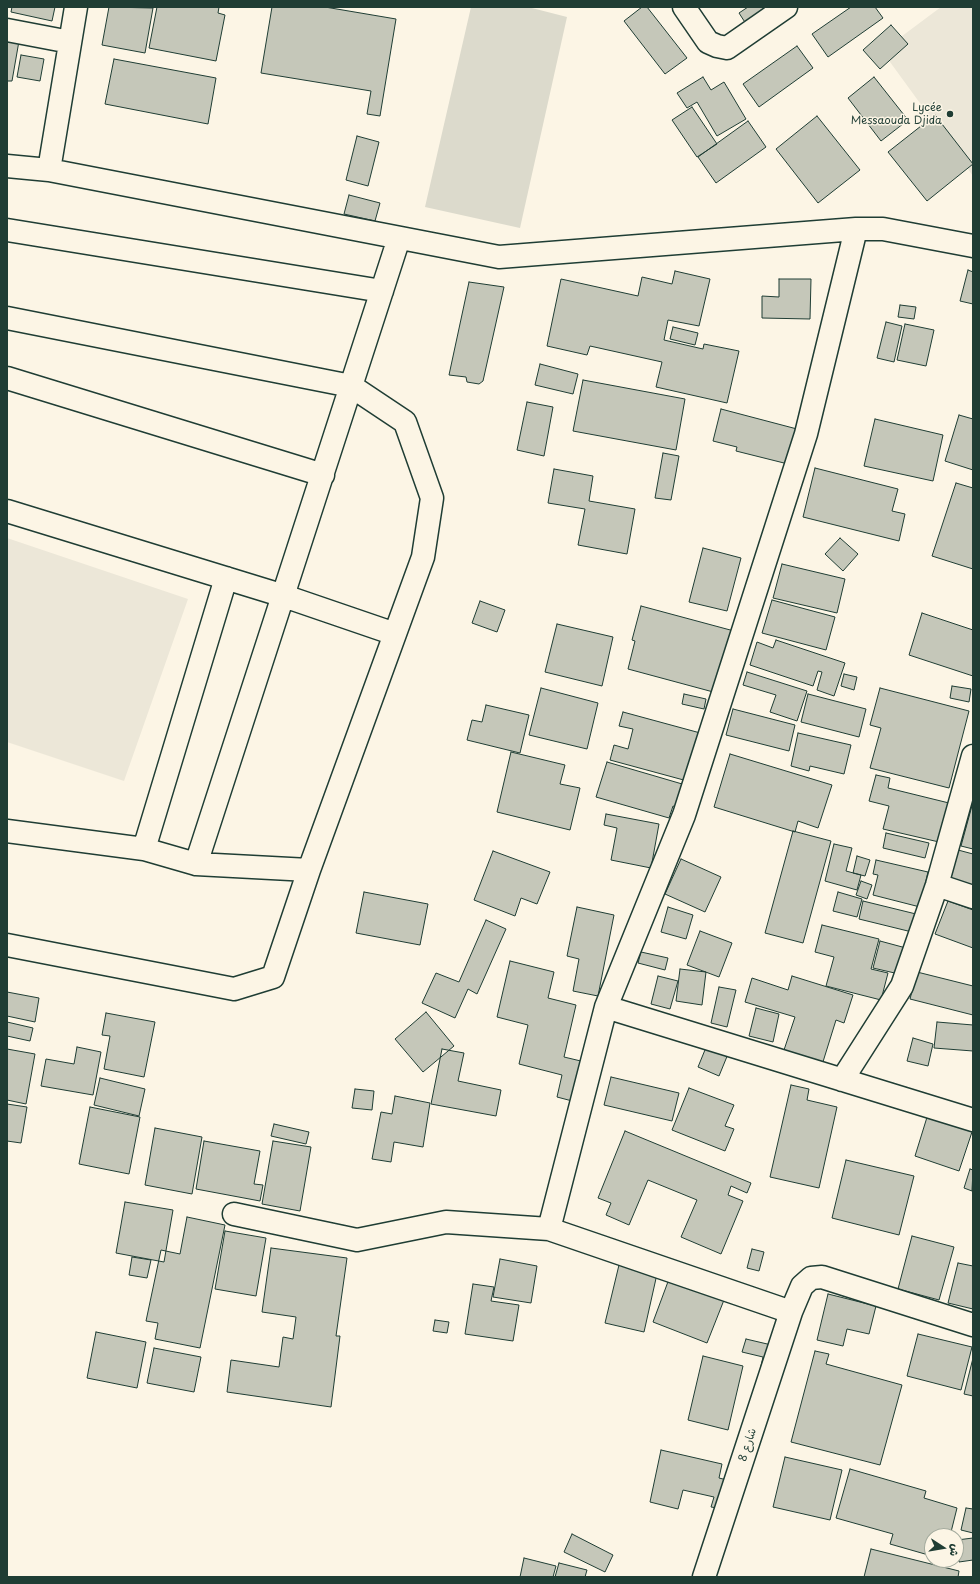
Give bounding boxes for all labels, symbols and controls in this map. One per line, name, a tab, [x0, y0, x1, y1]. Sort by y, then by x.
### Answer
place label: Lycée Messaouda Djida	[851, 101, 942, 127]
marker: Lycée Messaouda Djida	[945, 109, 955, 119]
street label: شارع 8	[736, 1427, 760, 1463]
north arrow	[924, 1528, 964, 1568]
text: ش	[946, 1543, 965, 1558]

